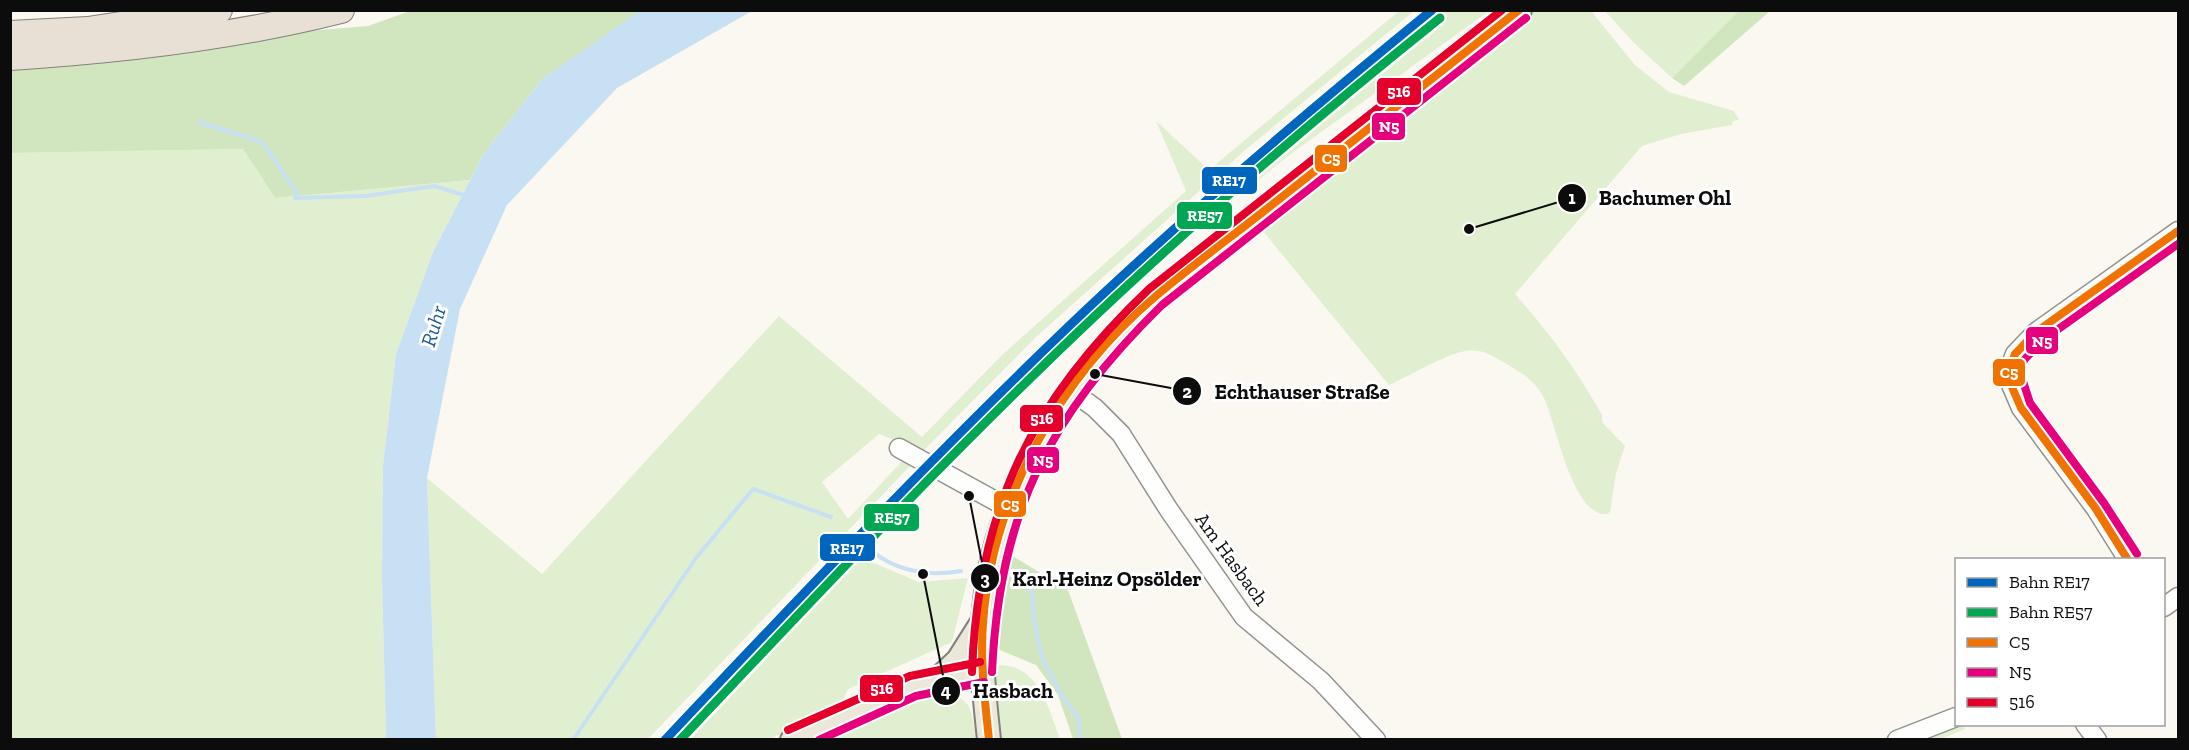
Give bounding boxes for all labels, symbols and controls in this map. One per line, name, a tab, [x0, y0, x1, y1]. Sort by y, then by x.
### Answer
line badge: 516	[1376, 77, 1422, 106]
text: 516	[1387, 82, 1411, 101]
line badge: N5	[1371, 112, 1406, 141]
text: N5	[1379, 117, 1399, 136]
line badge: C5	[1314, 144, 1348, 173]
text: C5	[1322, 149, 1340, 168]
line badge: RE17	[1201, 166, 1258, 195]
text: RE17	[1212, 171, 1246, 190]
callout: Bachumer Ohl	[1557, 178, 1744, 217]
text: Bachumer Ohl	[1599, 185, 1731, 210]
text: 1	[1568, 187, 1576, 209]
line badge: RE57	[1176, 201, 1233, 230]
text: RE57	[1187, 206, 1223, 225]
water label: Ruhr	[415, 302, 451, 349]
line badge: N5	[2025, 326, 2059, 355]
text: N5	[2032, 332, 2052, 351]
line badge: C5	[1992, 358, 2026, 387]
text: C5	[2000, 363, 2018, 382]
callout: Echthauser Straße	[1172, 372, 1401, 411]
text: Echthauser Straße	[1214, 379, 1390, 404]
text: 2	[1182, 381, 1192, 403]
line badge: 516	[1019, 404, 1064, 433]
text: 516	[1030, 409, 1054, 428]
line badge: N5	[1026, 446, 1060, 474]
text: N5	[1033, 451, 1053, 470]
line badge: C5	[993, 490, 1027, 518]
text: C5	[1001, 495, 1019, 514]
line badge: RE57	[863, 503, 920, 532]
text: RE57	[874, 508, 910, 527]
street label: Am Hasbach	[1190, 508, 1274, 611]
line badge: RE17	[819, 533, 876, 562]
text: RE17	[830, 539, 864, 558]
legend	[1955, 558, 2165, 726]
callout: Karl-Heinz Opsölder	[970, 559, 1213, 598]
text: Karl-Heinz Opsölder	[1012, 566, 1202, 591]
text: 3	[980, 568, 990, 590]
text: Bahn RE17	[2009, 571, 2090, 593]
text: Bahn RE57	[2009, 601, 2093, 623]
text: C5	[2009, 631, 2030, 653]
text: N5	[2009, 661, 2032, 683]
callout: Hasbach	[931, 672, 1065, 711]
line badge: 516	[859, 674, 904, 703]
text: Hasbach	[973, 678, 1053, 703]
text: 516	[870, 679, 894, 698]
text: 4	[941, 680, 951, 702]
text: 516	[2009, 691, 2035, 713]

